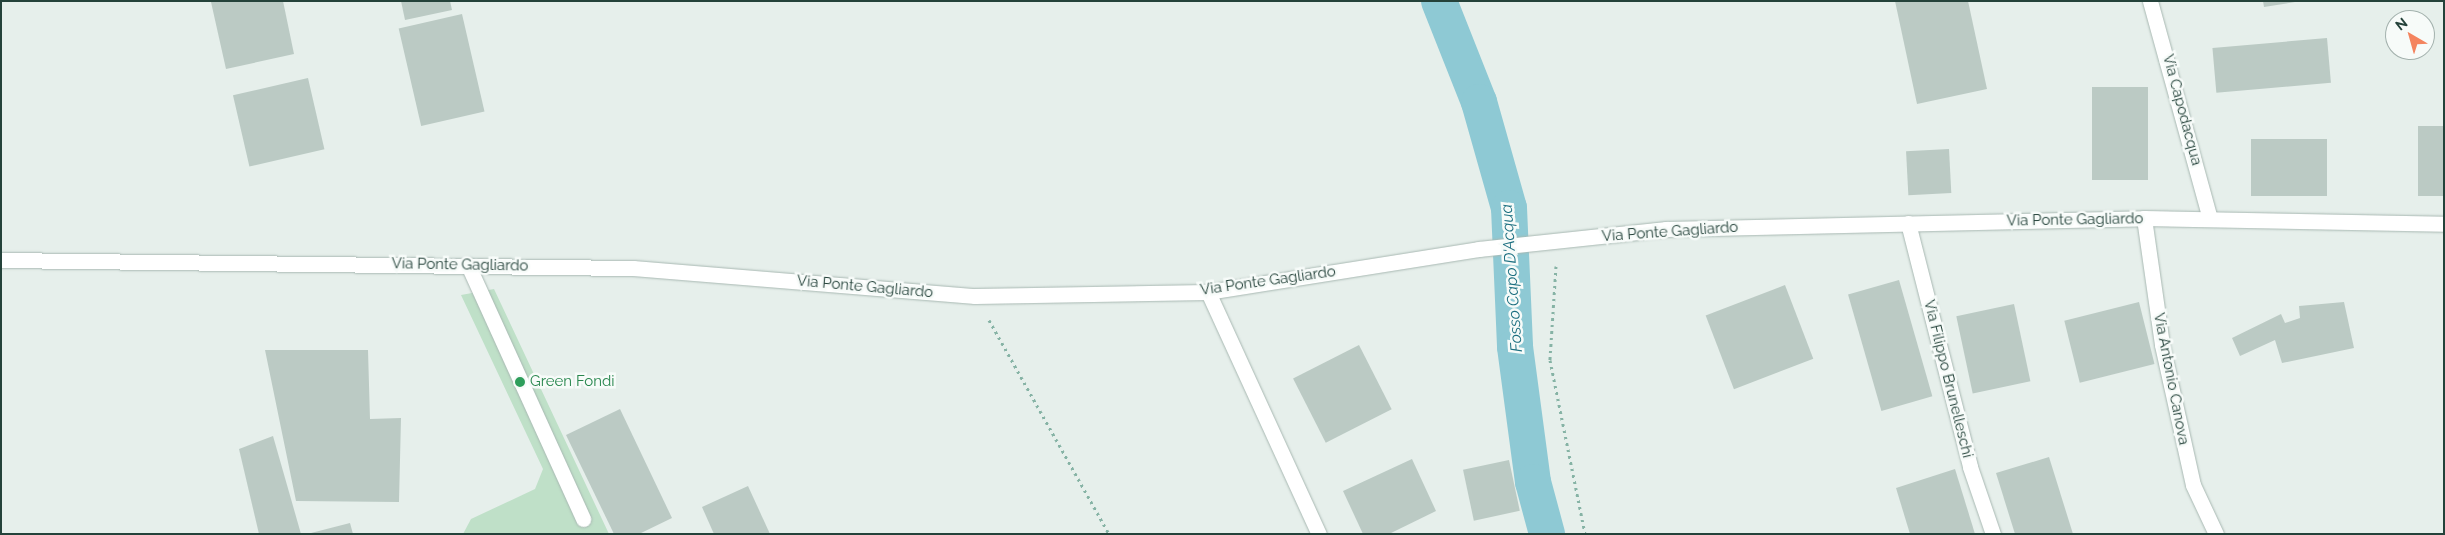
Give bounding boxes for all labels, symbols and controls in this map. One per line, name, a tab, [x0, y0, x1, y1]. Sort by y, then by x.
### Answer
north arrow	[2385, 10, 2435, 60]
text: N	[2392, 14, 2411, 34]
street label: Via Capodacqua	[2159, 53, 2205, 167]
water label: Fosso Capo D'Acqua	[1497, 203, 1527, 353]
street label: Via Ponte Gagliardo	[2006, 210, 2144, 230]
street label: Via Ponte Gagliardo	[1601, 218, 1739, 246]
street label: Via Ponte Gagliardo	[391, 255, 529, 275]
street label: Via Ponte Gagliardo	[1199, 263, 1337, 299]
street label: Via Ponte Gagliardo	[796, 272, 934, 302]
street label: Via Filippo Brunelleschi	[1920, 298, 1976, 460]
street label: Via Antonio Canova	[2149, 311, 2193, 447]
place label: Green Fondi	[530, 373, 615, 391]
marker: Green Fondi	[514, 376, 526, 388]

